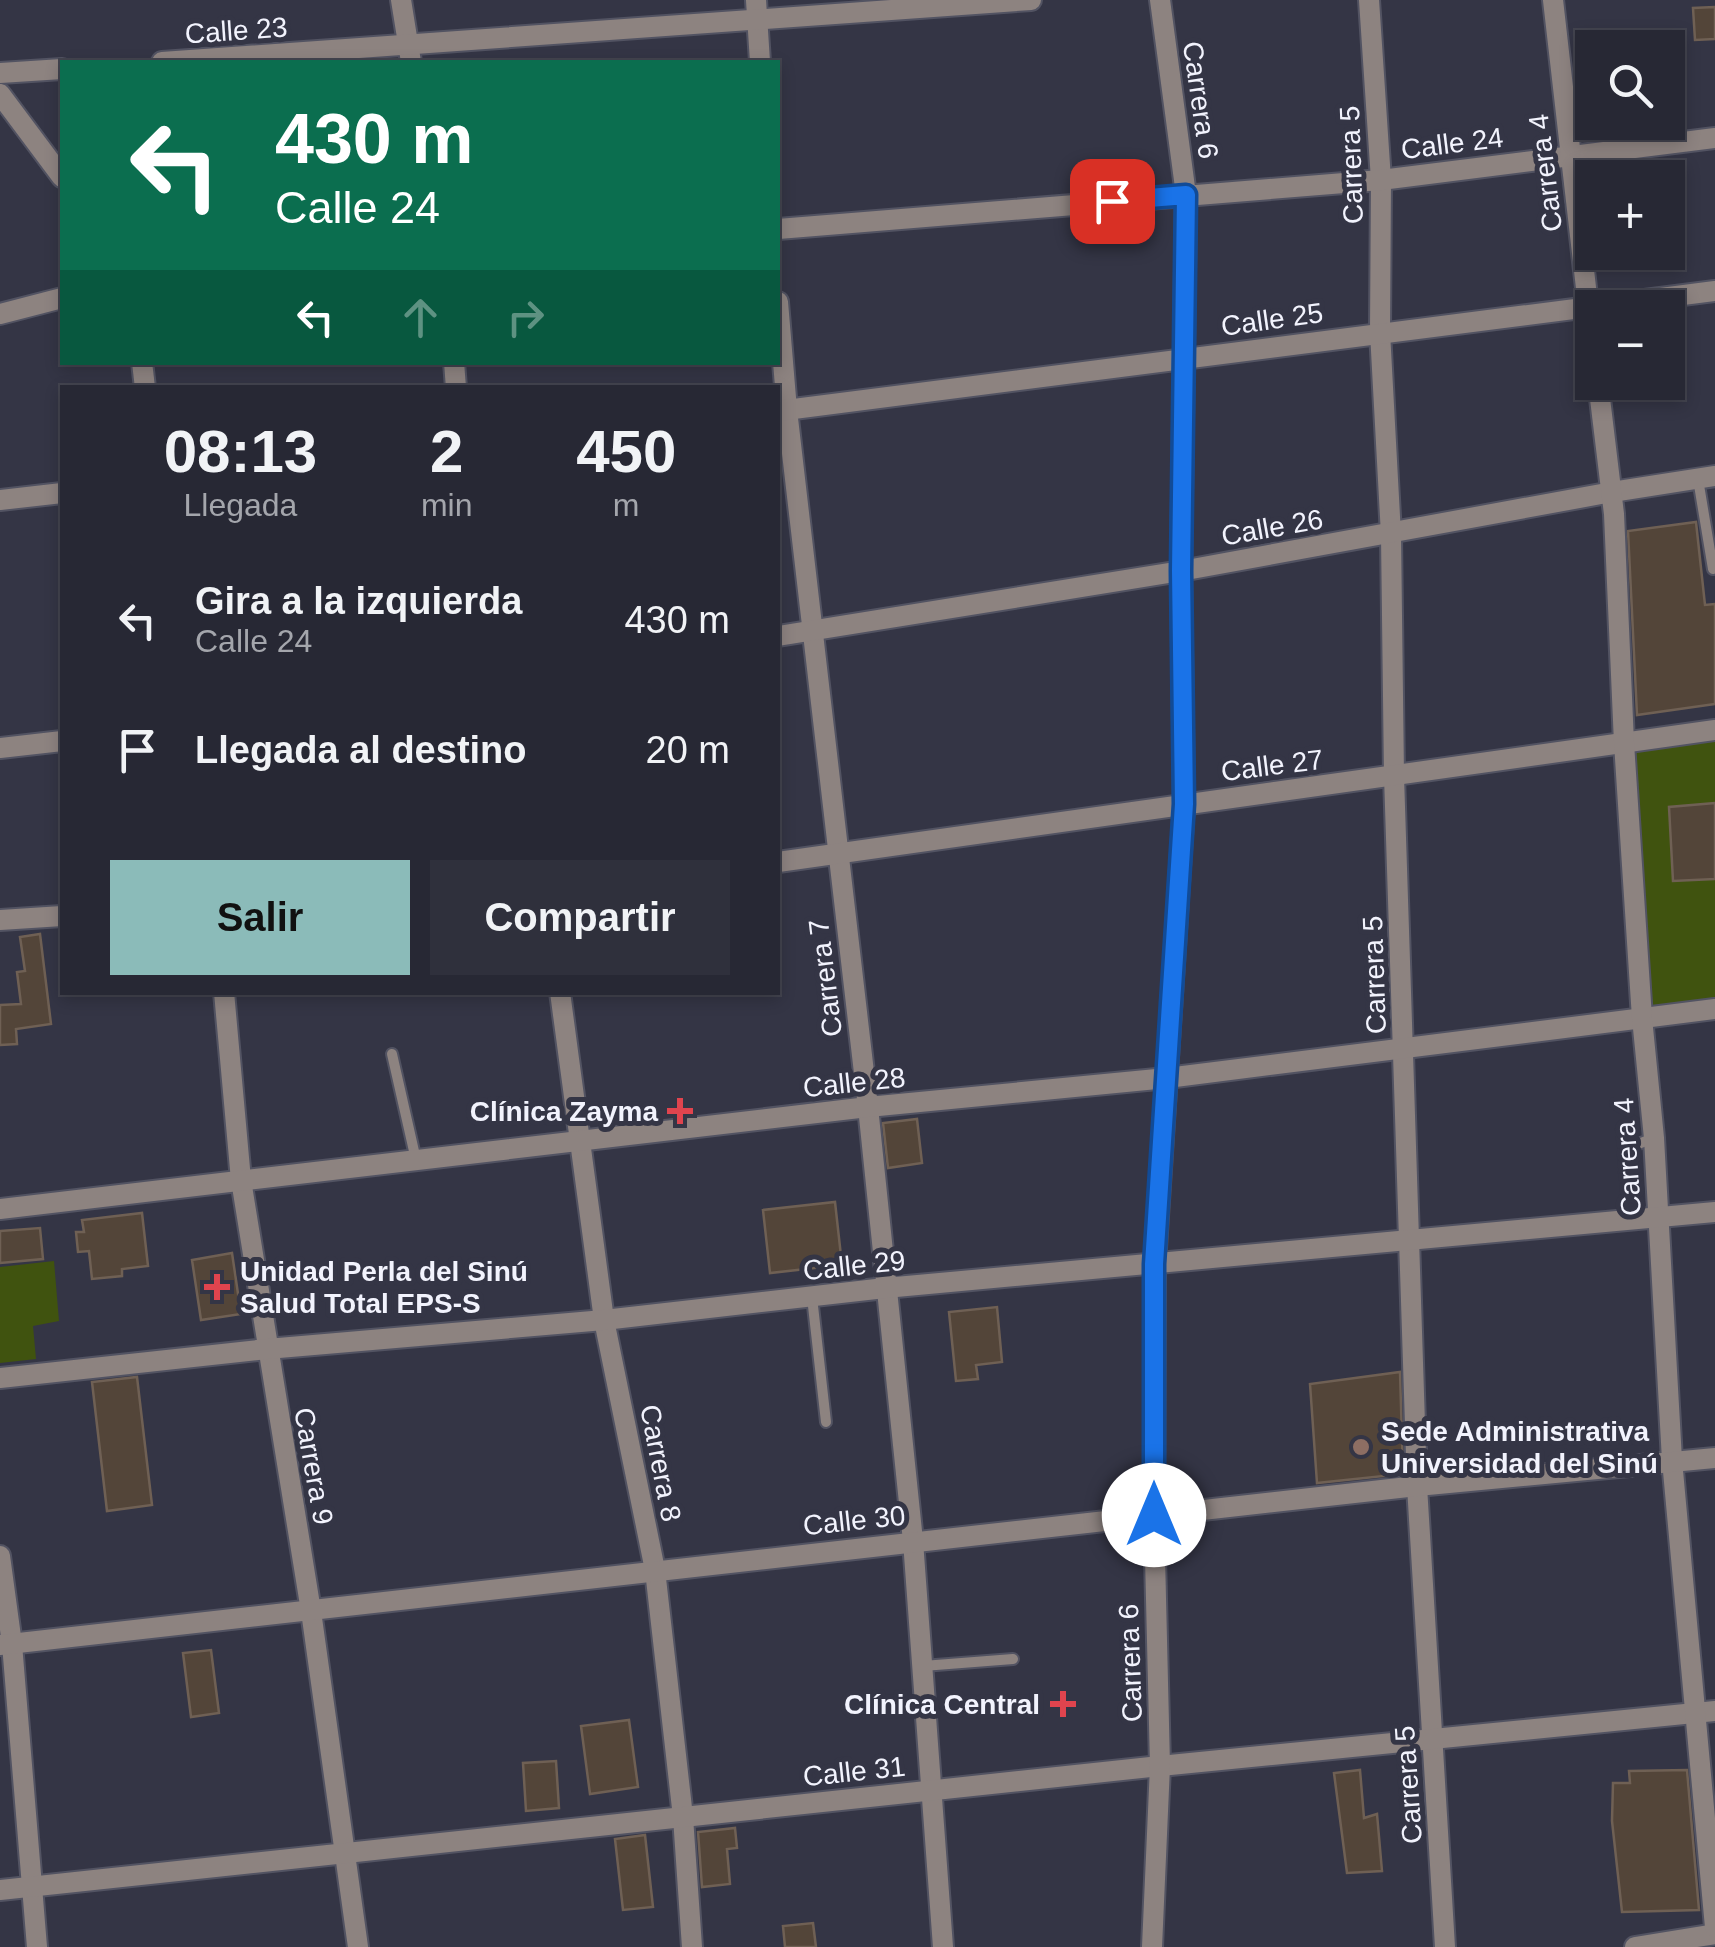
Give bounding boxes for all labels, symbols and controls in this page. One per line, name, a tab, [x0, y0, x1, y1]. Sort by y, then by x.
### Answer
street label: Calle 23	[184, 11, 288, 50]
map controls	[1575, 30, 1685, 400]
button: search	[1575, 30, 1685, 140]
street label: Carrera 6	[1177, 39, 1224, 161]
icon: left	[110, 100, 240, 230]
text: 430 m	[275, 100, 473, 178]
street label: Carrera 5	[1334, 105, 1369, 225]
street label: Carrera 4	[1523, 112, 1568, 234]
street label: Calle 24	[1399, 122, 1505, 165]
pin	[1070, 159, 1155, 244]
button: +	[1575, 160, 1685, 270]
icon: arrive	[1085, 174, 1140, 229]
text: Calle 24	[275, 182, 440, 233]
icon: left	[288, 290, 343, 345]
icon: ahead	[393, 290, 448, 345]
icon: right	[498, 290, 553, 345]
button: −	[1575, 290, 1685, 400]
street label: Calle 25	[1219, 297, 1325, 342]
text: 08:13	[164, 418, 317, 485]
text: 2	[430, 418, 463, 485]
text: 450	[576, 418, 676, 485]
text: Llegada	[183, 487, 297, 523]
text: min	[421, 487, 472, 523]
text: m	[613, 487, 640, 523]
street label: Calle 26	[1219, 503, 1325, 552]
text: Gira a la izquierda	[195, 580, 522, 622]
icon: left	[110, 593, 165, 648]
text: 430 m	[624, 599, 730, 641]
text: Calle 24	[195, 623, 312, 659]
icon: arrive	[110, 723, 165, 778]
text: Llegada al destino	[195, 729, 527, 771]
text: 20 m	[646, 729, 730, 771]
street label: Calle 27	[1219, 744, 1325, 787]
button: Salir	[110, 860, 410, 975]
button: Compartir	[430, 860, 730, 975]
street label: Carrera 5	[1357, 915, 1392, 1035]
street label: Carrera 7	[803, 917, 848, 1039]
street label: Calle 28	[801, 1062, 907, 1103]
place label: Clínica Zayma	[470, 1096, 658, 1127]
street label: Carrera 4	[1608, 1097, 1647, 1217]
marker: Clínica Zayma	[667, 1098, 693, 1124]
street label: Calle 29	[801, 1245, 907, 1286]
place label: Unidad Perla del Sinú Salud Total EPS-S	[240, 1256, 528, 1319]
marker: Unidad Perla del Sinú Salud Total EPS-S	[204, 1274, 230, 1300]
street label: Carrera 8	[634, 1402, 687, 1524]
street label: Carrera 9	[288, 1405, 339, 1527]
place label: Sede Administrativa Universidad del Sinú	[1381, 1416, 1658, 1479]
marker: Sede Administrativa Universidad del Sinú	[1350, 1436, 1372, 1458]
position arrow	[1102, 1463, 1206, 1567]
street label: Calle 30	[801, 1500, 907, 1541]
street label: Carrera 6	[1113, 1603, 1148, 1723]
place label: Clínica Central	[844, 1689, 1040, 1720]
marker: Clínica Central	[1050, 1691, 1076, 1717]
street label: Carrera 5	[1389, 1725, 1428, 1845]
street label: Calle 31	[801, 1751, 907, 1792]

